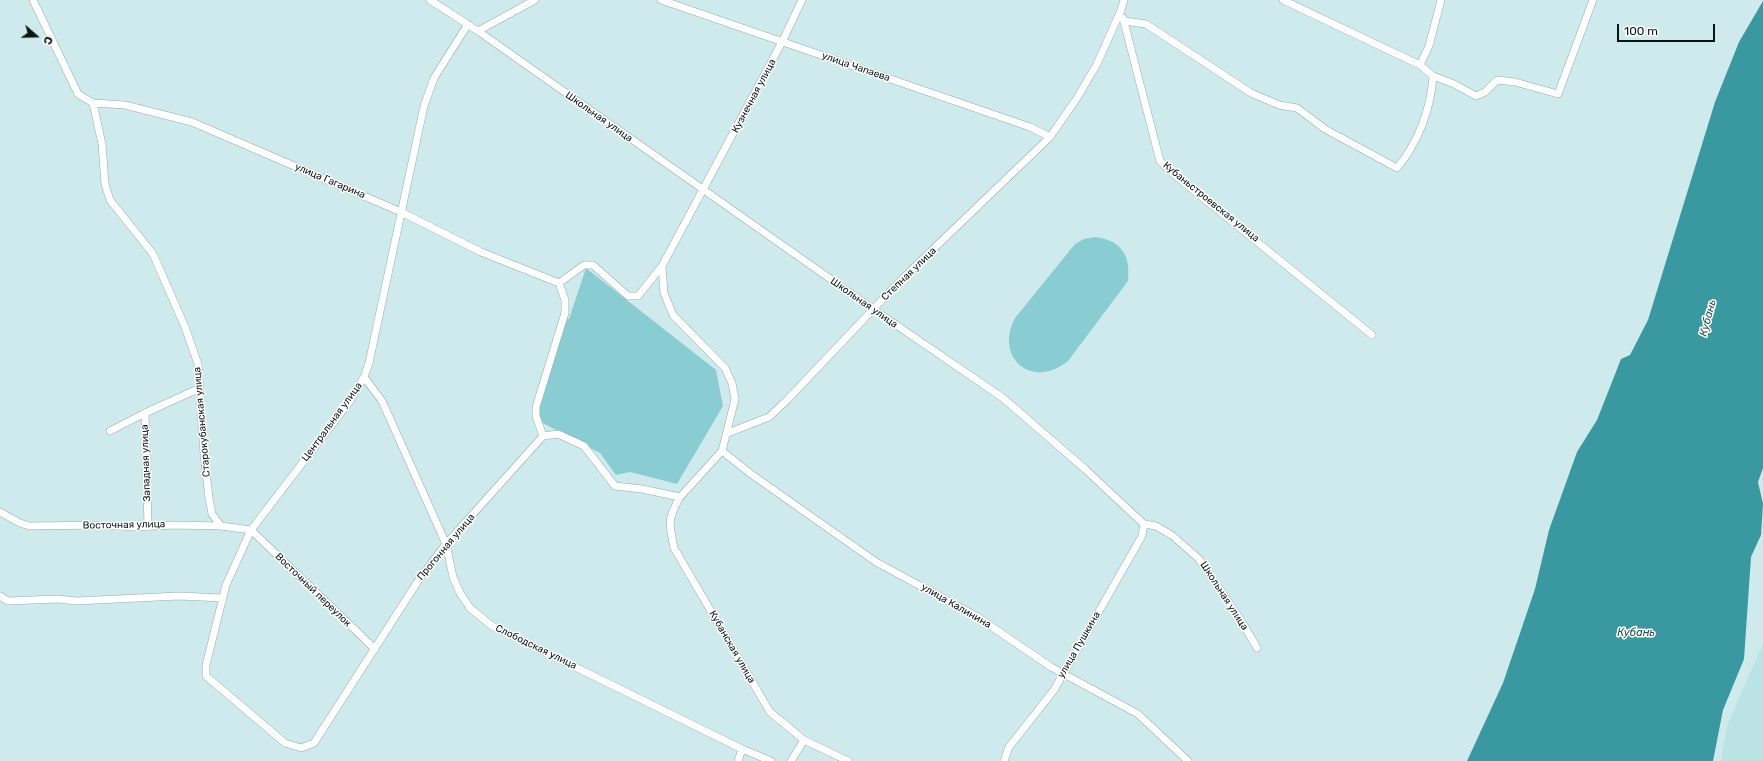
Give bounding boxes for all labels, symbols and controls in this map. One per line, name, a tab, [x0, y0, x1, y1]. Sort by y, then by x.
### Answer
north arrow	[16, 16, 56, 56]
scale bar	[1619, 16, 1717, 42]
text: 100 m	[1624, 24, 1658, 38]
text: С	[40, 34, 55, 46]
street label: улица Чапаева	[820, 50, 892, 84]
street label: Кузнечная улица	[729, 57, 779, 135]
street label: Школьная улица	[563, 89, 635, 145]
street label: Кубаньстроевская улица	[1160, 159, 1262, 245]
street label: улица Гагарина	[293, 161, 367, 201]
street label: Степная улица	[879, 245, 939, 303]
street label: Школьная улица	[828, 275, 900, 331]
water label: Кубань	[1697, 298, 1719, 338]
street label: Старокубанская улица	[191, 367, 213, 477]
street label: Центральная улица	[299, 380, 365, 464]
street label: Западная улица	[139, 424, 153, 502]
street label: Прогонная улица	[415, 511, 477, 583]
street label: Восточная улица	[83, 518, 165, 532]
street label: Восточный переулок	[273, 551, 353, 629]
street label: Школьная улица	[1197, 559, 1251, 633]
street label: улица Калинина	[919, 581, 993, 631]
street label: Кубанская улица	[706, 609, 758, 685]
street label: улица Пушкина	[1055, 610, 1103, 680]
street label: Слободская улица	[493, 622, 579, 672]
water label: Кубань	[1617, 626, 1655, 640]

